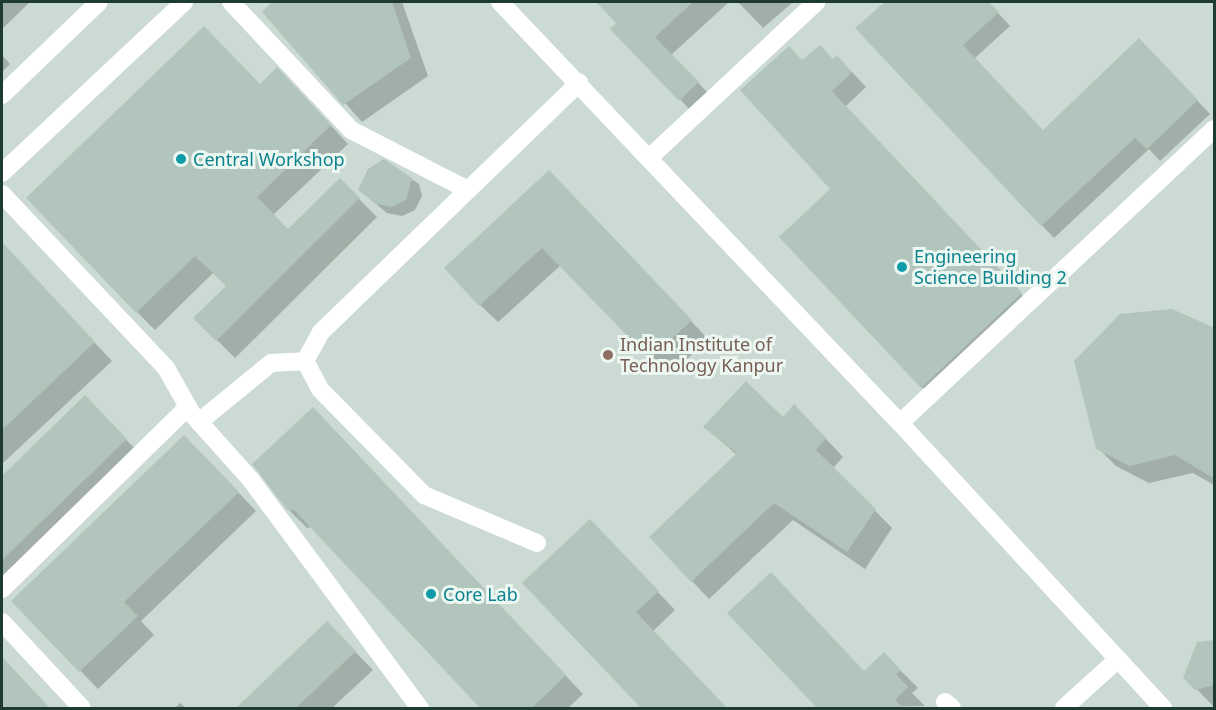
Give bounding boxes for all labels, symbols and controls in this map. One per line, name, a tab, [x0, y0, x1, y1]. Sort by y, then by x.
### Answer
place label: Central Workshop	[193, 148, 345, 170]
marker: Central Workshop	[174, 152, 188, 166]
place label: Engineering Science Building 2	[914, 246, 1067, 288]
marker: Engineering Science Building 2	[895, 260, 909, 274]
place label: Indian Institute of Technology Kanpur	[620, 334, 783, 376]
marker: Indian Institute of Technology Kanpur	[601, 348, 615, 362]
place label: Core Lab	[443, 583, 518, 605]
marker: Core Lab	[424, 587, 438, 601]

